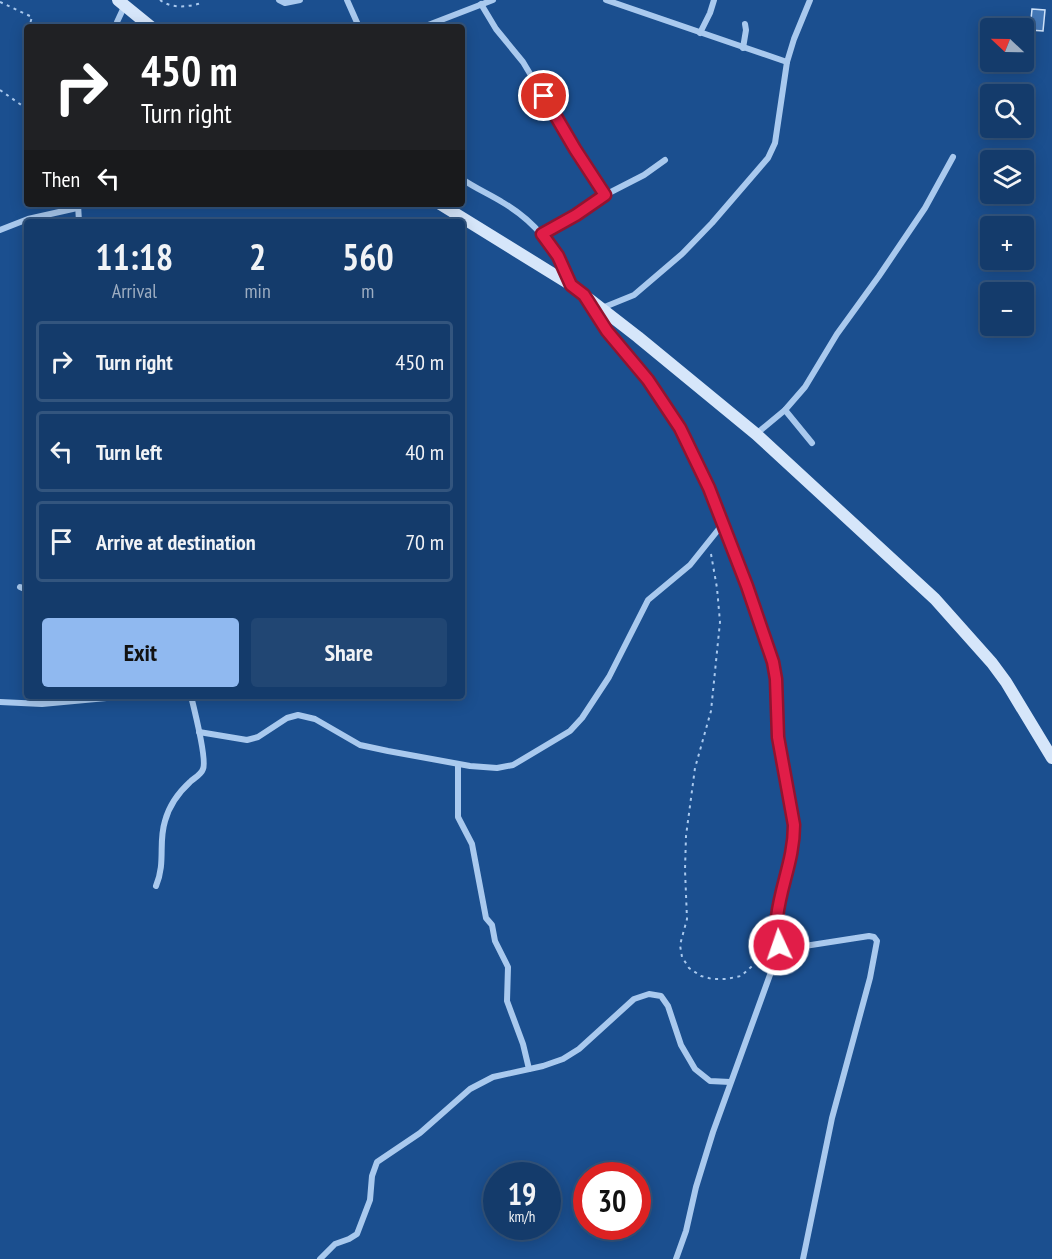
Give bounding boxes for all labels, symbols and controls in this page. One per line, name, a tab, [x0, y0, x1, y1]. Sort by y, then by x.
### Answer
north arrow	[980, 18, 1034, 72]
map controls	[980, 18, 1034, 336]
text: 450 m	[141, 43, 238, 98]
icon: right	[42, 48, 120, 126]
pin	[518, 70, 569, 121]
icon: arrive	[527, 79, 560, 112]
button: search	[980, 84, 1034, 138]
text: Turn right	[141, 96, 232, 130]
button: layers	[980, 150, 1034, 204]
icon: left	[92, 162, 125, 195]
text: Then	[42, 165, 80, 193]
button: +	[980, 216, 1034, 270]
text: 11:18	[95, 233, 173, 280]
text: 2	[249, 233, 266, 280]
text: 560	[342, 233, 394, 280]
text: Arrival	[112, 278, 157, 304]
text: min	[245, 278, 271, 304]
text: m	[361, 278, 374, 304]
button: −	[980, 282, 1034, 336]
icon: right	[45, 345, 78, 378]
text: Turn right	[96, 348, 173, 376]
text: 450 m	[395, 348, 444, 376]
icon: left	[45, 435, 78, 468]
text: Turn left	[96, 438, 162, 466]
text: 40 m	[405, 438, 444, 466]
icon: arrive	[45, 525, 78, 558]
text: Arrive at destination	[96, 528, 256, 556]
text: 70 m	[405, 528, 444, 556]
button: Exit	[42, 618, 239, 687]
button: Share	[251, 618, 447, 687]
position arrow	[747, 913, 811, 977]
speed limit sign: 30	[573, 1162, 651, 1240]
text: 19	[508, 1174, 536, 1213]
text: km/h	[509, 1207, 535, 1226]

